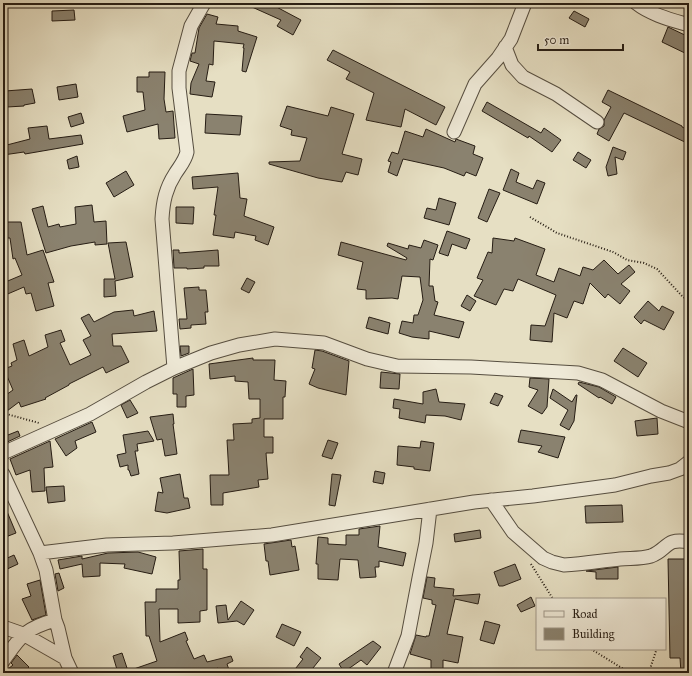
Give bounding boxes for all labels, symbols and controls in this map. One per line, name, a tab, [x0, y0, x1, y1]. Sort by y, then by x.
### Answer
scale bar	[538, 26, 623, 52]
text: 50 m	[544, 33, 569, 47]
legend	[536, 598, 666, 650]
text: Road	[572, 607, 598, 621]
text: Building	[572, 627, 615, 642]

